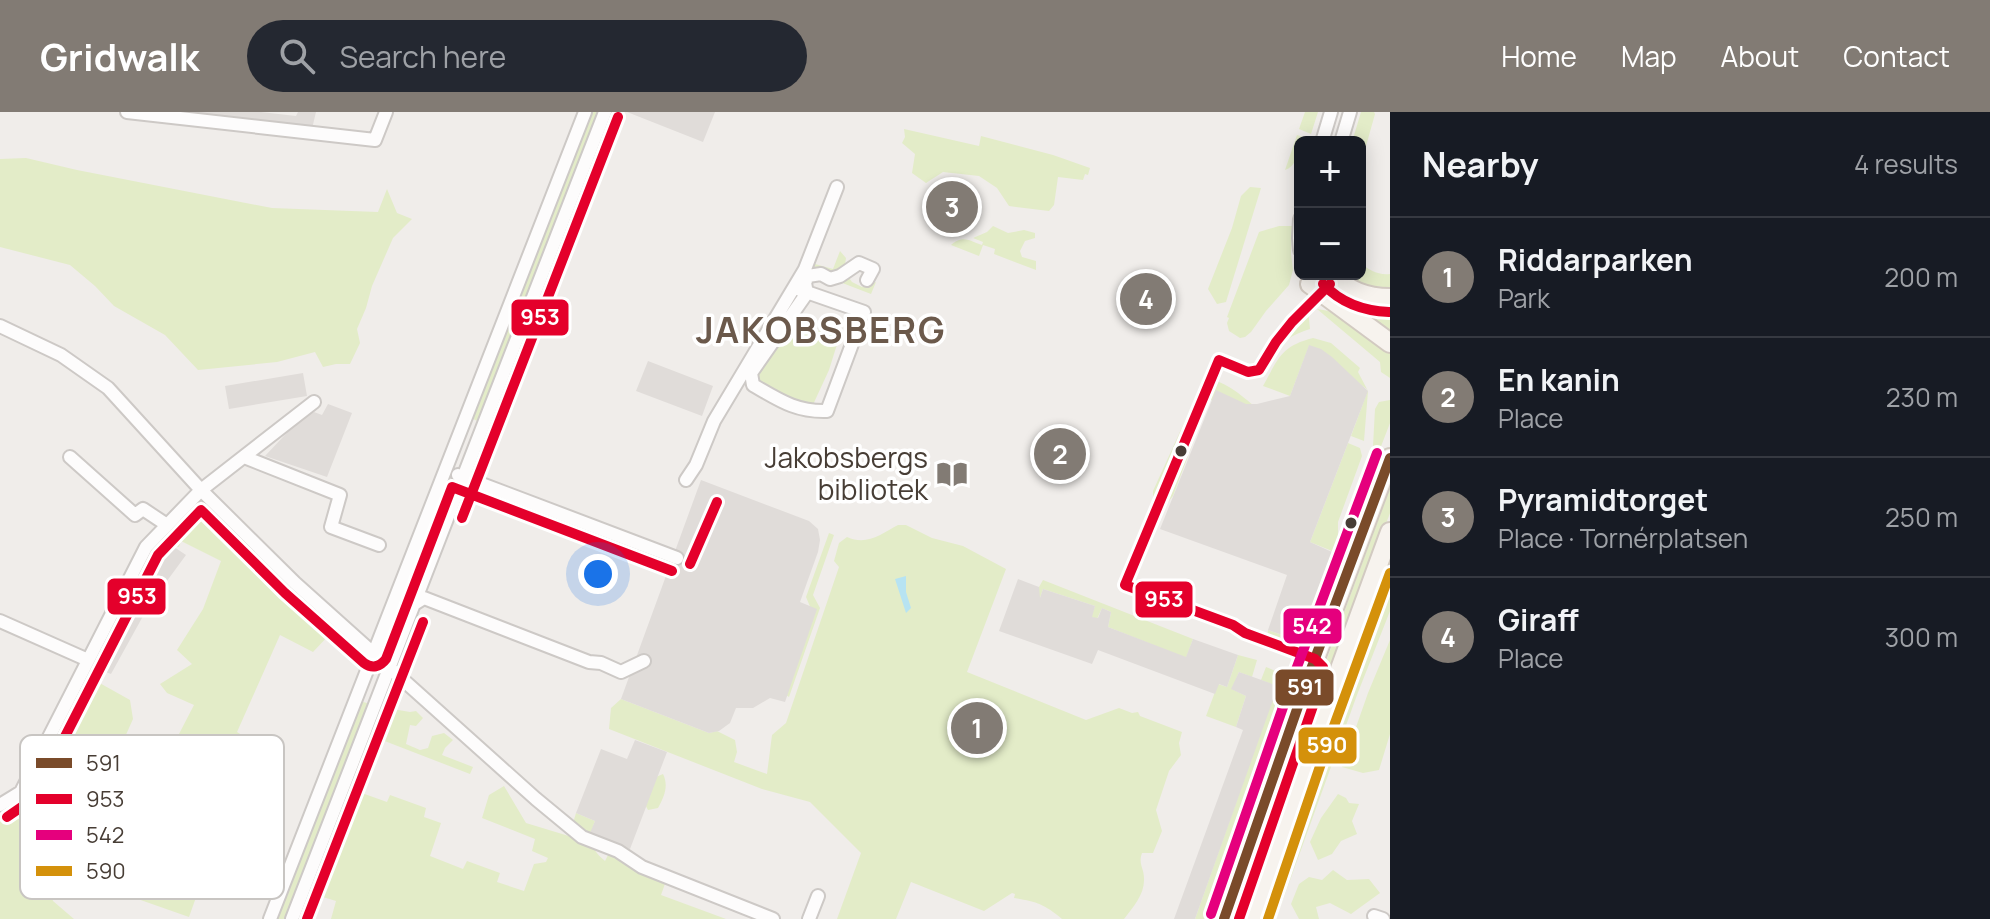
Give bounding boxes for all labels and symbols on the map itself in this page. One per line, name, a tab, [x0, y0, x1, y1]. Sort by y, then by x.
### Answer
pin: 3	[926, 177, 978, 237]
pin: 4	[1120, 269, 1172, 329]
line badge: 953	[510, 298, 570, 337]
text: 953	[520, 302, 560, 332]
district label: JAKOBSBERG	[696, 305, 946, 354]
pin: 2	[1034, 424, 1086, 484]
place label: Jakobsbergs bibliotek	[764, 438, 929, 508]
unlabelled marker	[1173, 443, 1189, 459]
library icon: Jakobsbergs bibliotek	[935, 457, 969, 491]
unlabelled marker	[1343, 515, 1359, 531]
your location	[578, 554, 618, 594]
line badge: 953	[106, 577, 167, 616]
line badge: 953	[1134, 580, 1194, 619]
text: 953	[117, 581, 157, 611]
text: 953	[1144, 584, 1184, 614]
line badge: 542	[1282, 607, 1343, 645]
text: 542	[1292, 611, 1332, 641]
line badge: 591	[1274, 668, 1335, 707]
text: 591	[1287, 672, 1323, 702]
pin: 1	[951, 698, 1003, 758]
line badge: 590	[1297, 726, 1358, 765]
text: 590	[1306, 730, 1348, 760]
legend	[20, 735, 284, 899]
text: 591	[86, 748, 121, 778]
text: 953	[86, 784, 125, 814]
text: 542	[86, 820, 124, 850]
text: 590	[86, 856, 126, 886]

